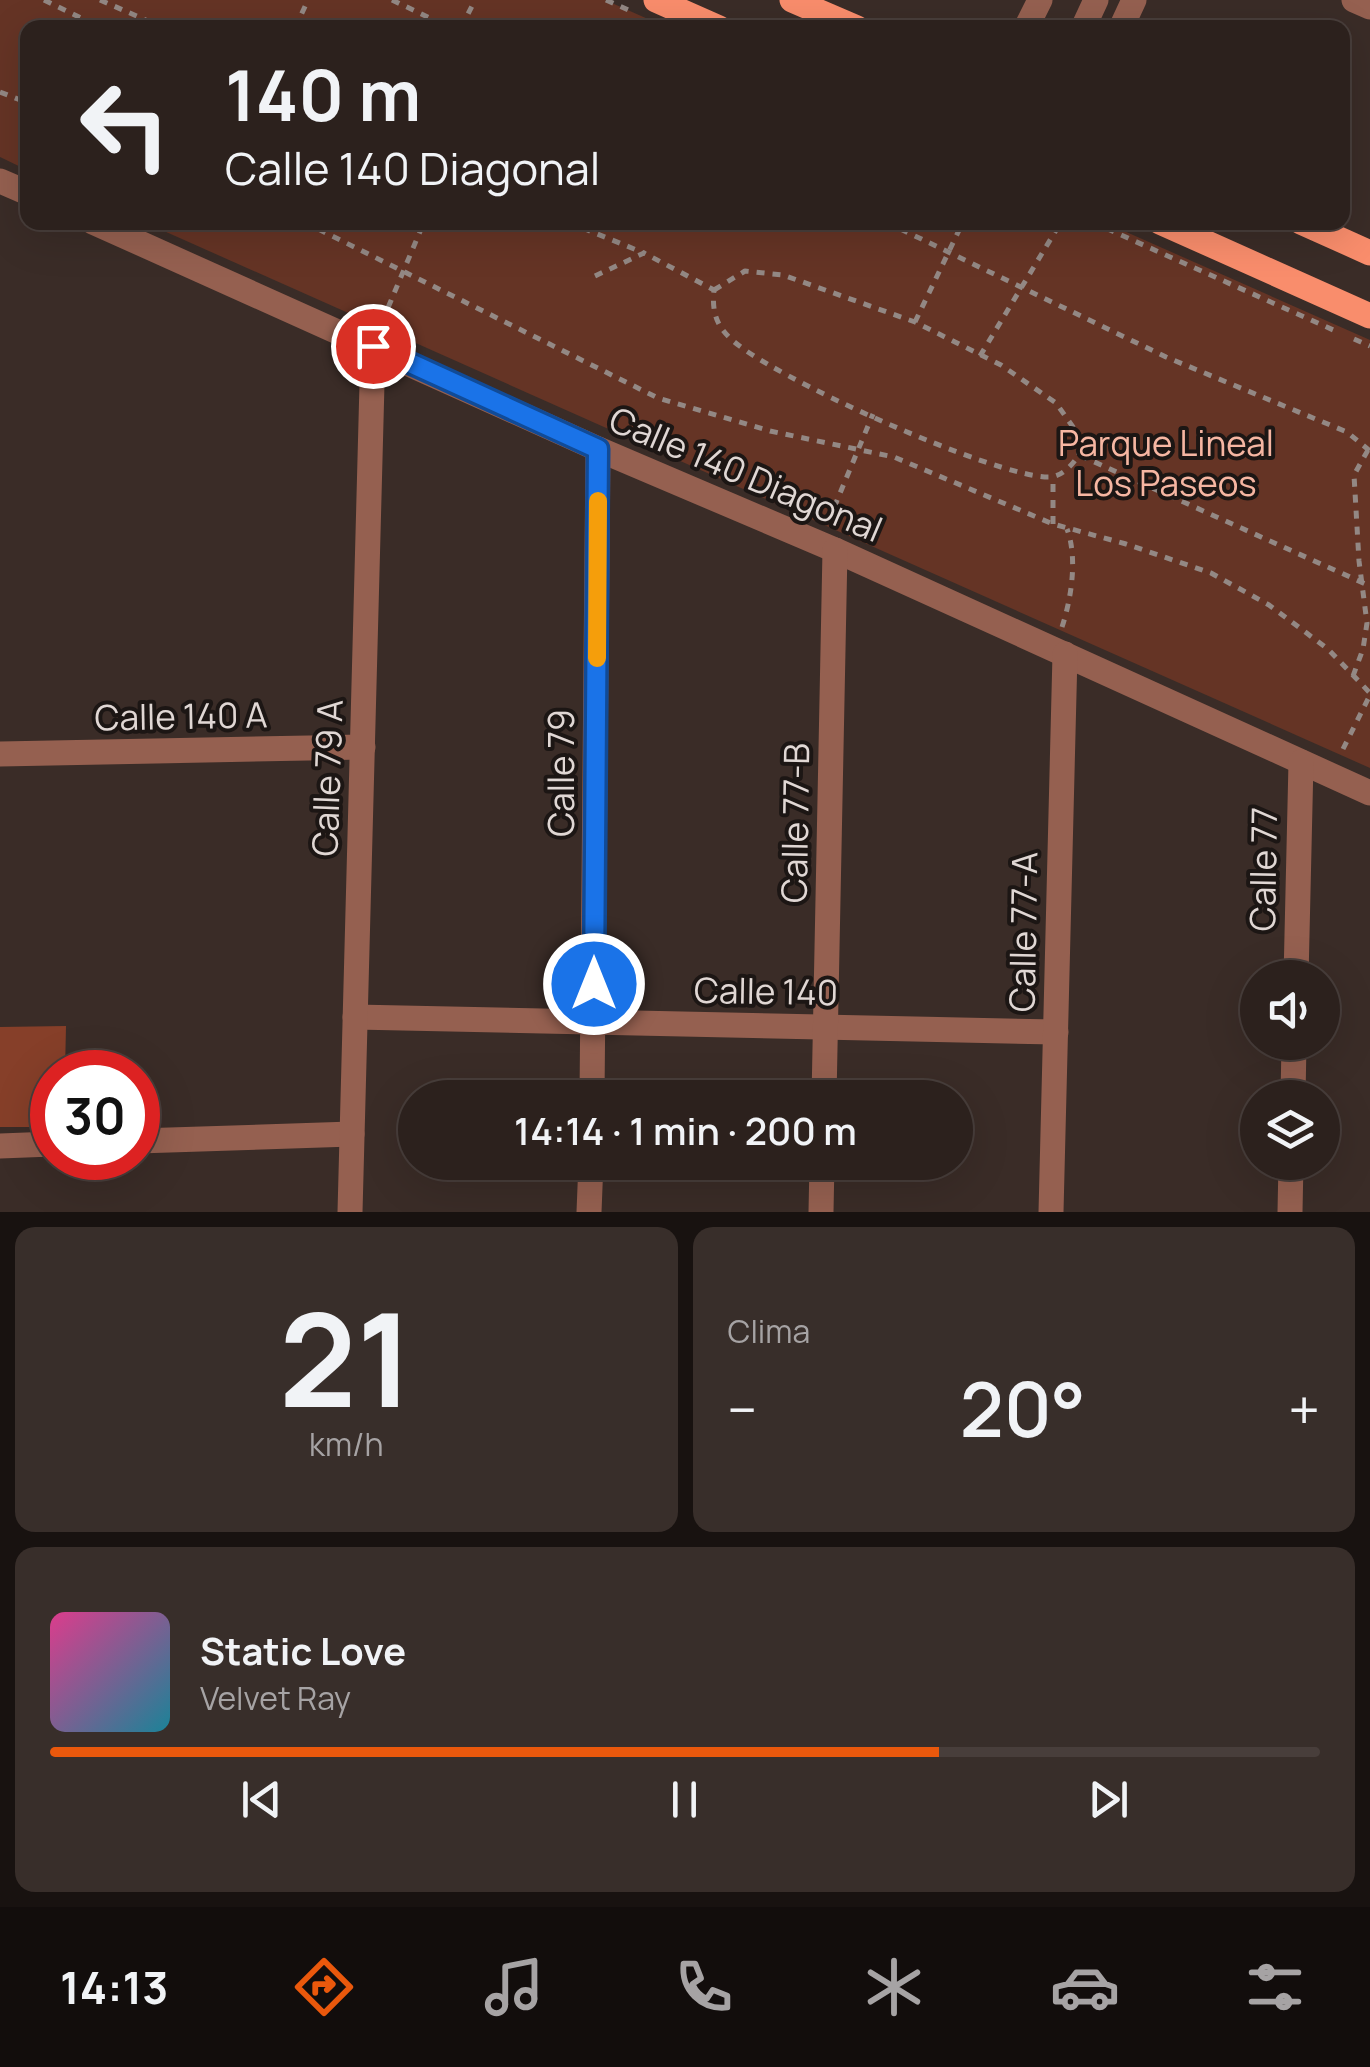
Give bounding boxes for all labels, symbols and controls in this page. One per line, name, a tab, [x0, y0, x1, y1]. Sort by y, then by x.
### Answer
text: 140 m	[225, 46, 421, 142]
icon: left	[60, 60, 190, 190]
text: Calle 140 Diagonal	[225, 137, 600, 199]
pin	[331, 304, 416, 389]
icon: arrive	[346, 319, 401, 374]
street label: Calle 140 Diagonal	[602, 395, 890, 553]
park label: Parque Lineal Los Paseos	[1058, 419, 1274, 507]
street label: Calle 140 A	[94, 690, 268, 742]
street label: Calle 79 A	[300, 699, 354, 857]
street label: Calle 79	[537, 709, 585, 837]
street label: Calle 77-B	[770, 743, 820, 903]
street label: Calle 77	[1238, 806, 1288, 932]
street label: Calle 77-A	[998, 852, 1048, 1012]
position arrow	[542, 932, 646, 1036]
map controls	[1240, 960, 1340, 1180]
button: sound	[1240, 960, 1340, 1060]
street label: Calle 140	[694, 966, 838, 1016]
speed limit sign: 30	[30, 1050, 160, 1180]
button: layers	[1240, 1080, 1340, 1180]
text: 14:14 · 1 min · 200 m	[514, 1104, 857, 1156]
text: 21	[279, 1268, 413, 1446]
text: Clima	[728, 1309, 810, 1353]
text: 20°	[960, 1357, 1086, 1460]
text: −	[728, 1371, 757, 1447]
text: +	[1288, 1371, 1320, 1447]
text: km/h	[309, 1422, 383, 1466]
text: Static Love	[200, 1624, 406, 1676]
text: Velvet Ray	[200, 1676, 351, 1720]
icon: previous	[234, 1772, 289, 1827]
icon: pause	[657, 1772, 712, 1827]
icon: next	[1081, 1772, 1136, 1827]
icon: directions	[289, 1952, 359, 2022]
icon: music	[479, 1952, 549, 2022]
icon: phone	[669, 1952, 739, 2022]
icon: climate	[859, 1952, 929, 2022]
icon: car	[1050, 1952, 1120, 2022]
icon: filters	[1240, 1952, 1310, 2022]
text: 14:13	[60, 1956, 169, 2018]

